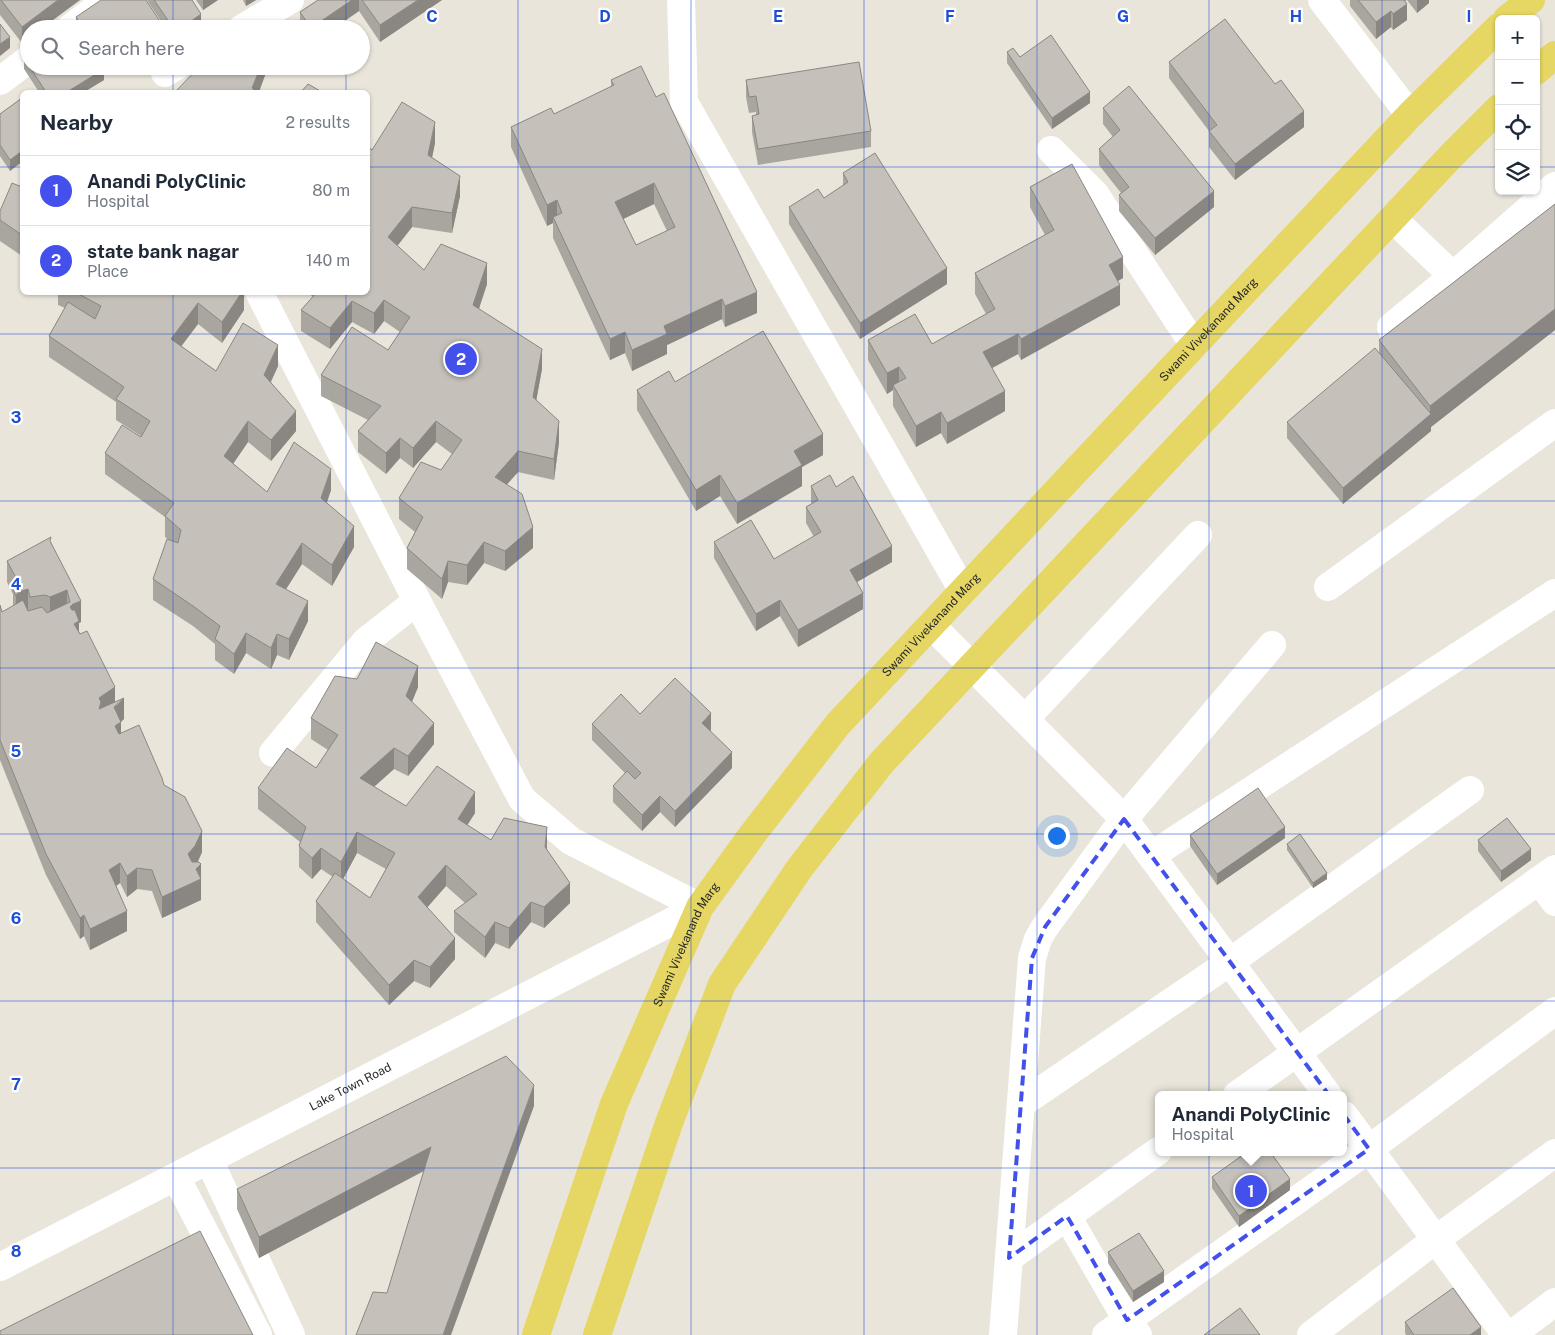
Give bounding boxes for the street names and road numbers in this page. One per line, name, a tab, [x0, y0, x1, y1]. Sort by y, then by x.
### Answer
street label: Swami Vivekanand Marg	[1156, 275, 1260, 384]
street label: Swami Vivekanand Marg	[879, 570, 983, 680]
street label: Swami Vivekanand Marg	[650, 880, 722, 1009]
street label: Lake Town Road	[307, 1060, 394, 1114]

